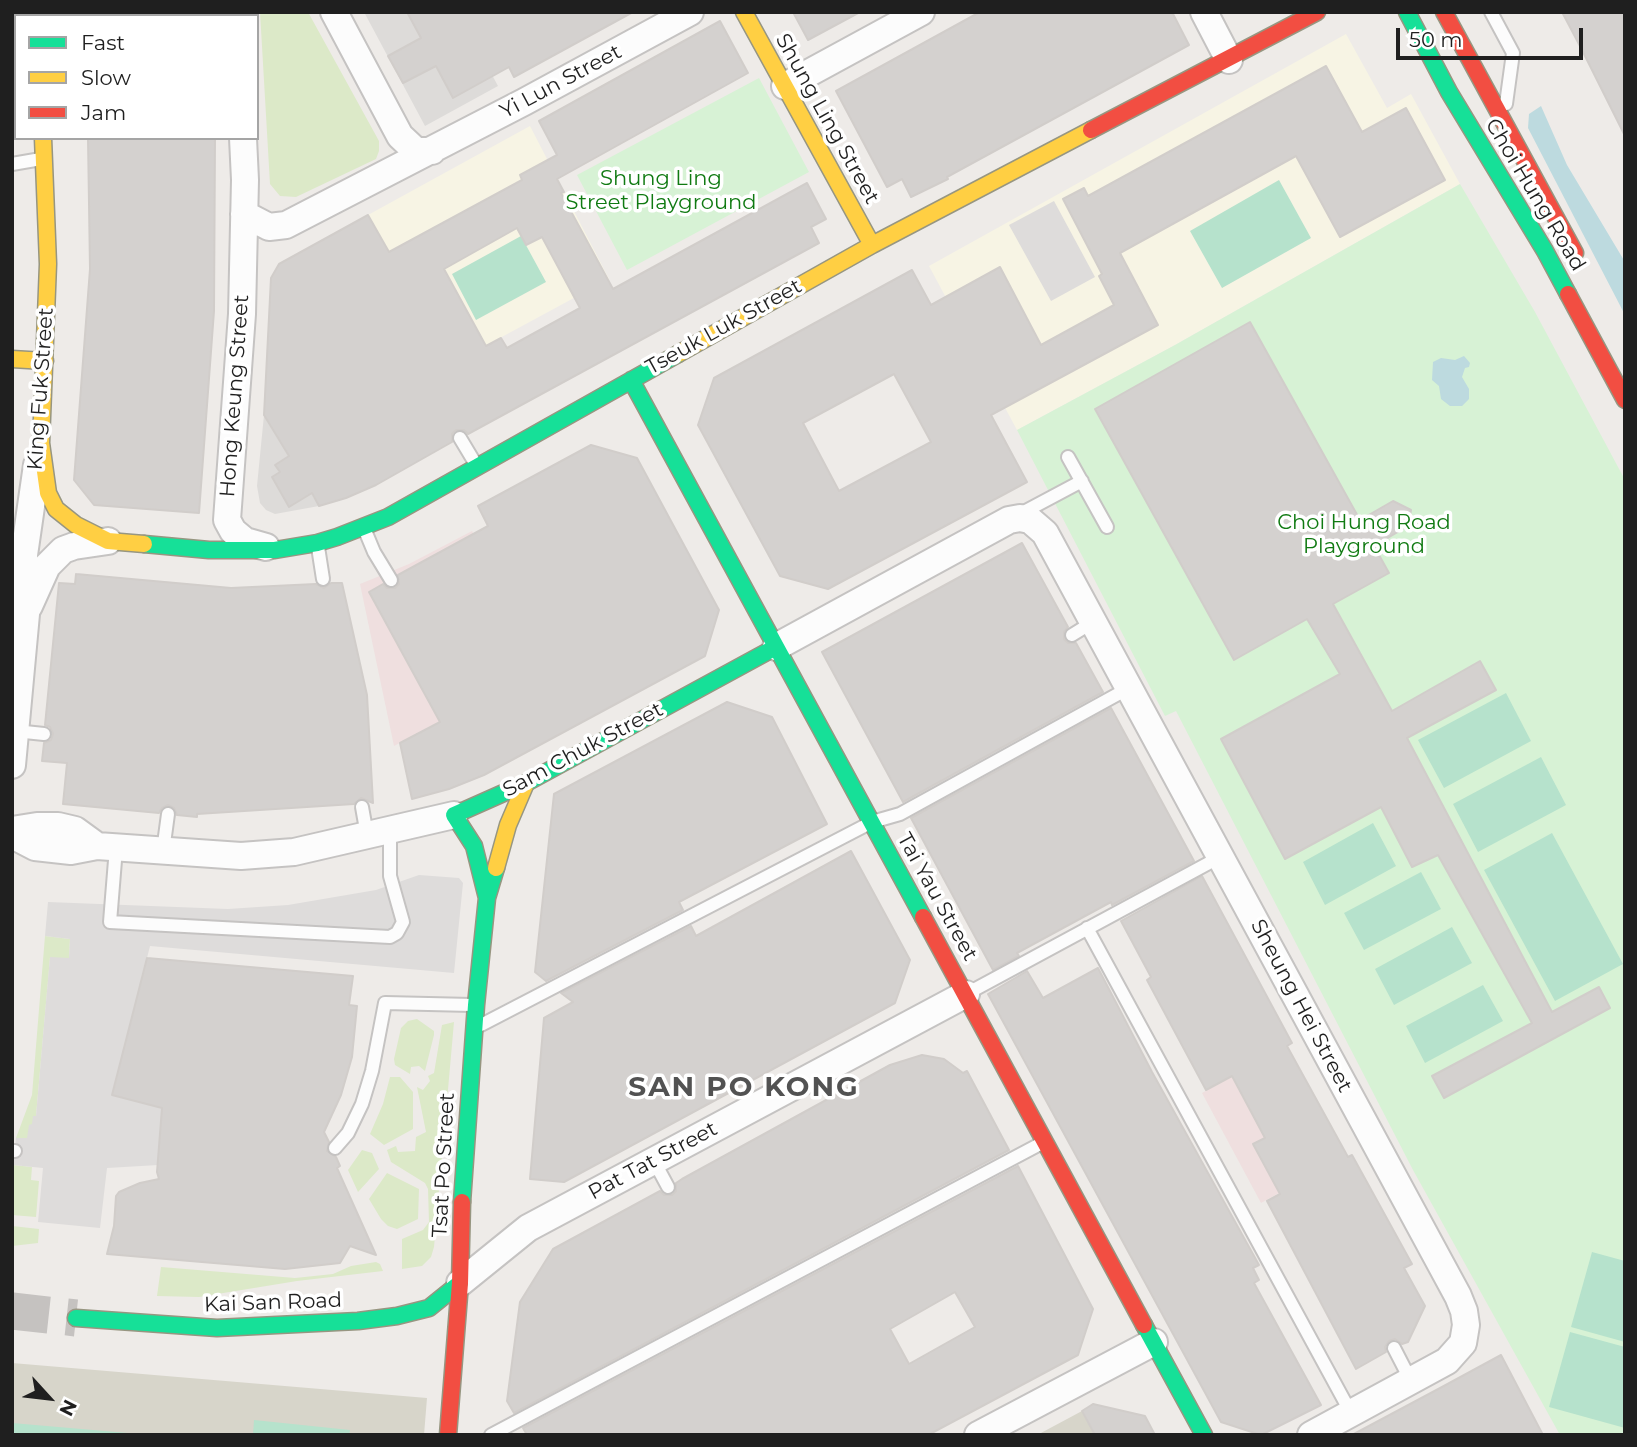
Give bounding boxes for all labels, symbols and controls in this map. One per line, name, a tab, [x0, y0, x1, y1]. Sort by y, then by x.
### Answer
legend	[14, 14, 259, 140]
scale bar	[1399, 14, 1586, 58]
text: 50 m	[1409, 27, 1463, 52]
street label: Shung Ling Street	[770, 29, 884, 209]
text: Fast	[81, 30, 125, 55]
street label: Yi Lun Street	[496, 39, 626, 125]
text: Slow	[81, 65, 131, 90]
text: Jam	[81, 100, 126, 125]
street label: Choi Hung Road	[1480, 114, 1590, 276]
park label: Shung Ling Street Playground	[565, 166, 757, 216]
street label: Tseuk Luk Street	[642, 274, 806, 380]
street label: Hong Keung Street	[215, 294, 255, 498]
street label: King Fuk Street	[23, 307, 59, 471]
park label: Choi Hung Road Playground	[1277, 510, 1451, 560]
street label: Sam Chuk Street	[499, 697, 667, 803]
street label: Tai Yau Street	[891, 829, 983, 965]
street label: Sheung Hei Street	[1245, 915, 1357, 1097]
district label: SAN PO KONG	[630, 1071, 858, 1105]
street label: Tsat Po Street	[428, 1092, 460, 1238]
street label: Pat Tat Street	[584, 1116, 722, 1206]
street label: Kai San Road	[204, 1288, 342, 1318]
north arrow	[14, 1363, 84, 1433]
text: N	[54, 1396, 82, 1420]

